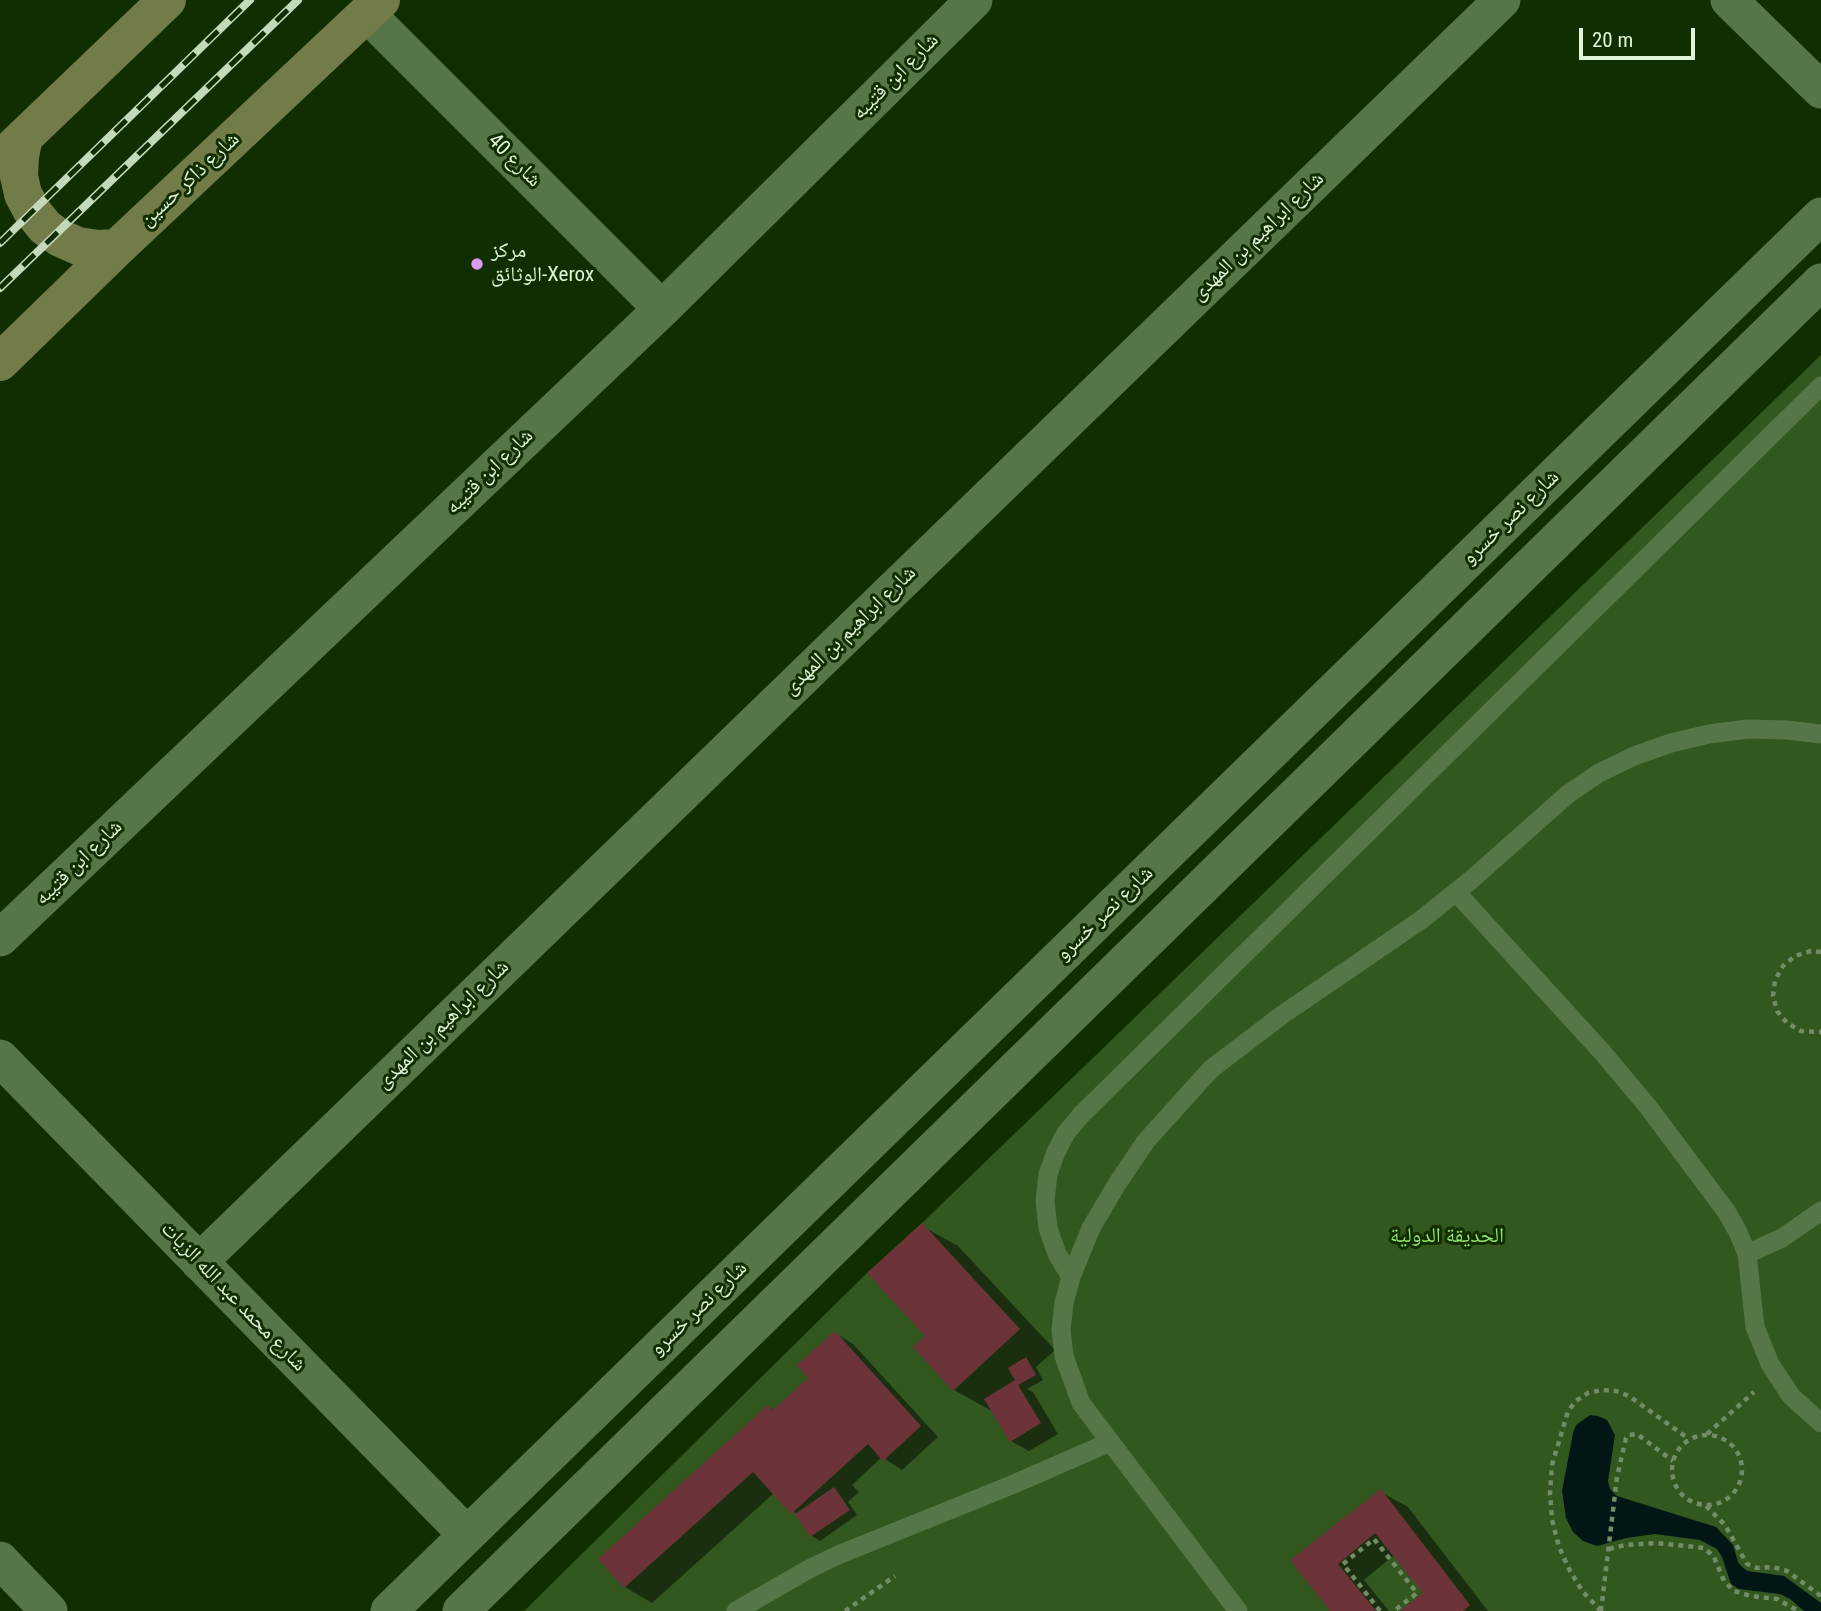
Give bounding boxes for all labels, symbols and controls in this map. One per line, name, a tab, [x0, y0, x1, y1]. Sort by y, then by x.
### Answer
scale bar	[1583, 14, 1699, 58]
street label: شارع ابن قتيبه	[847, 28, 945, 126]
text: 20 m	[1592, 28, 1633, 52]
street label: شارع ذاكر حسين	[135, 127, 245, 233]
street label: شارع 40	[482, 129, 546, 193]
street label: شارع ابراهيم بن المهدى	[1186, 167, 1330, 307]
place label: مركز الوثائق-Xerox	[491, 239, 594, 289]
marker: مركز الوثائق-Xerox	[469, 256, 485, 272]
street label: شارع ابن قتيبه	[441, 424, 539, 520]
street label: شارع نصر خسرو	[1457, 465, 1565, 571]
street label: شارع ابراهيم بن المهدى	[778, 561, 922, 701]
street label: شارع ابن قتيبه	[30, 815, 128, 911]
street label: شارع نصر خسرو	[1051, 861, 1159, 967]
street label: شارع ابراهيم بن المهدى	[371, 955, 515, 1095]
street label: شارع محمد عبد الله الزيات	[155, 1217, 311, 1377]
park label: الحديقة الدولية	[1390, 1224, 1504, 1250]
street label: شارع نصر خسرو	[645, 1256, 753, 1362]

